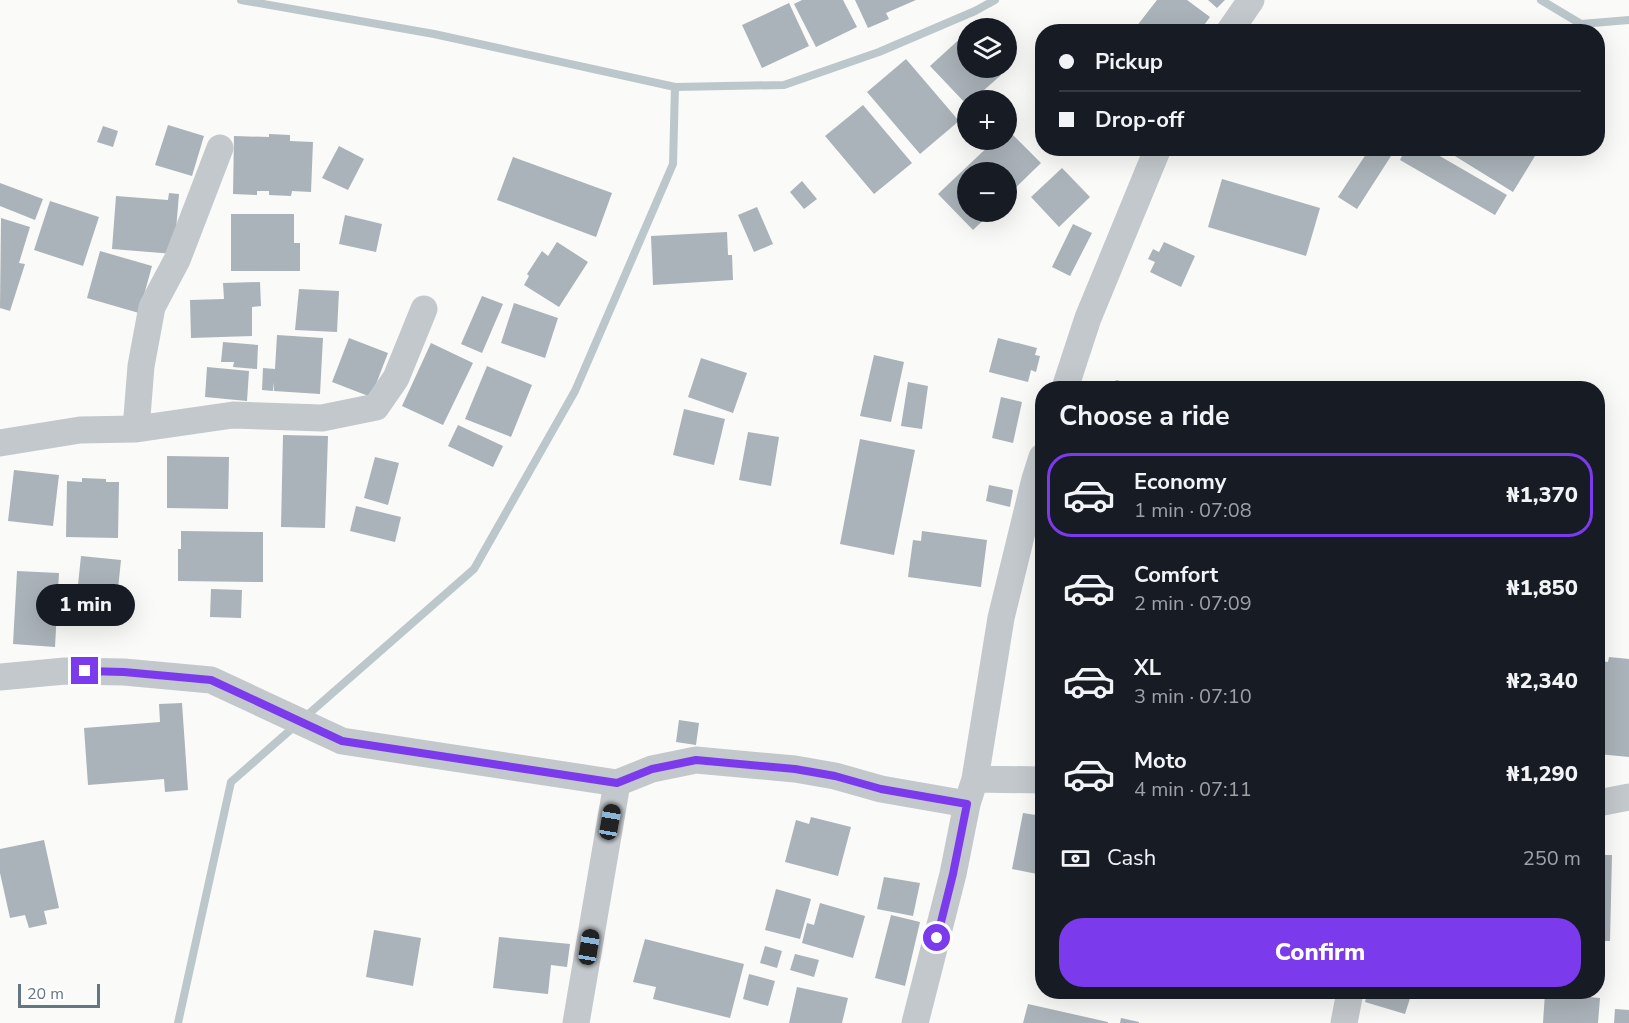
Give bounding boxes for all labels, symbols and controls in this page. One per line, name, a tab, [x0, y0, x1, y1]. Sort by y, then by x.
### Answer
map controls	[957, 18, 1017, 222]
button: layers	[957, 18, 1017, 78]
text: Pickup	[1095, 47, 1163, 77]
button: +	[957, 90, 1017, 150]
text: Drop-off	[1095, 105, 1184, 135]
button: −	[957, 162, 1017, 222]
text: Choose a ride	[1059, 398, 1230, 435]
text: Economy	[1134, 467, 1226, 497]
icon: car	[1062, 468, 1116, 522]
text: ₦1,370	[1506, 480, 1578, 510]
text: 1 min · 07:08	[1134, 497, 1252, 524]
text: Comfort	[1134, 560, 1218, 590]
icon: car	[1062, 561, 1116, 615]
text: ₦1,850	[1506, 573, 1578, 603]
callout: 1 min	[36, 584, 134, 626]
text: 2 min · 07:09	[1134, 590, 1252, 617]
text: 1 min	[59, 591, 112, 618]
text: XL	[1134, 653, 1161, 683]
icon: car	[1062, 654, 1116, 708]
route end	[71, 657, 98, 684]
text: ₦2,340	[1506, 666, 1578, 696]
text: 3 min · 07:10	[1134, 683, 1252, 710]
text: Moto	[1134, 746, 1187, 776]
icon: car	[1062, 747, 1116, 801]
text: ₦1,290	[1506, 759, 1578, 789]
text: 4 min · 07:11	[1134, 776, 1252, 803]
car	[598, 803, 622, 841]
icon: cash	[1059, 842, 1092, 875]
text: Cash	[1107, 843, 1156, 873]
text: 250 m	[1523, 845, 1581, 872]
button: Confirm	[1059, 918, 1581, 987]
route start	[923, 924, 950, 951]
car	[577, 928, 601, 966]
scale bar	[18, 981, 100, 1008]
text: 20 m	[27, 983, 64, 1005]

